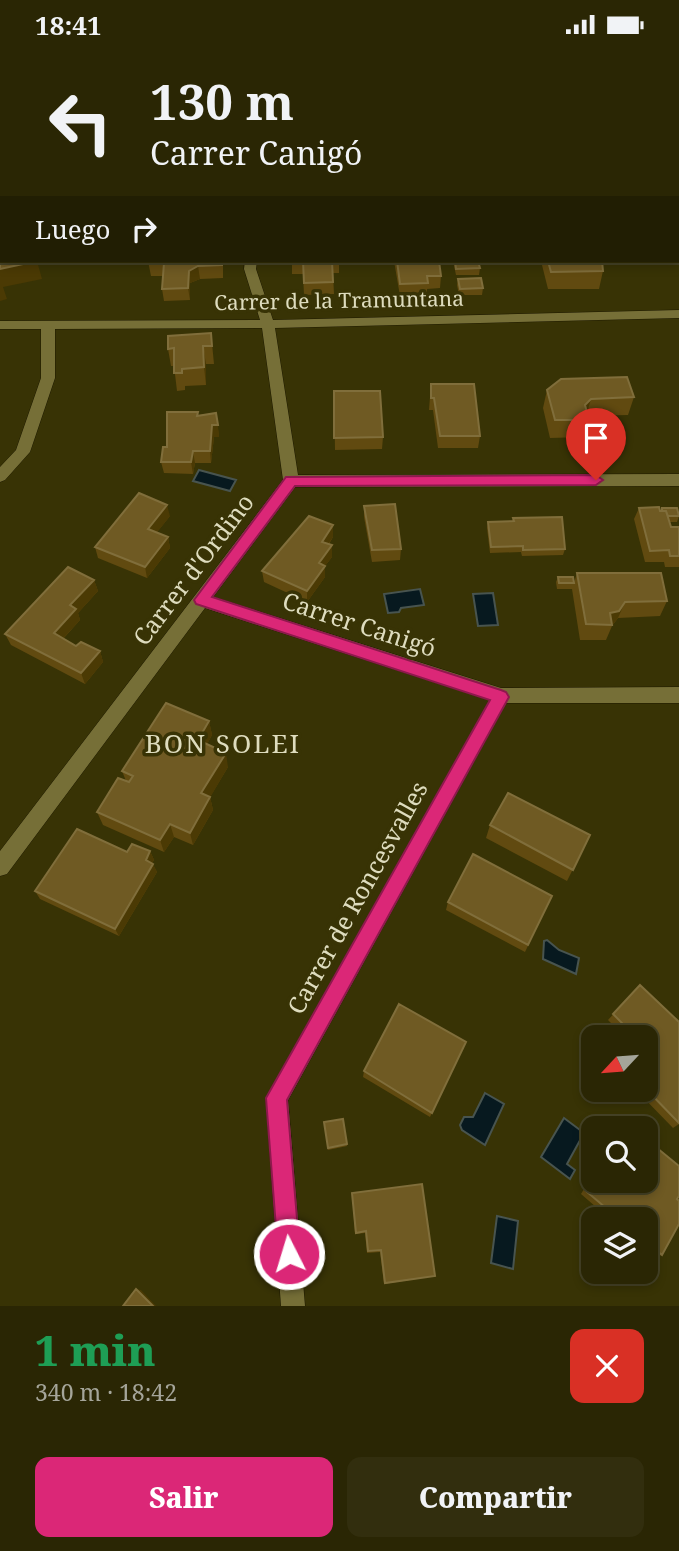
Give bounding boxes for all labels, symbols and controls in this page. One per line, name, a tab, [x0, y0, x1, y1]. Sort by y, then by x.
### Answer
text: 18:41	[35, 7, 102, 43]
text: 130 m	[150, 68, 294, 134]
icon: left	[35, 77, 126, 168]
text: Carrer Canigó	[150, 131, 363, 174]
icon: right	[125, 210, 163, 248]
text: Luego	[35, 211, 111, 247]
street label: Carrer de la Tramuntana	[214, 284, 464, 316]
pin	[566, 408, 626, 480]
icon: arrive	[577, 419, 615, 457]
street label: Carrer d'Ordino	[125, 486, 261, 652]
street label: Carrer Canigó	[279, 583, 440, 664]
district label: BON SOLEI	[145, 725, 301, 761]
street label: Carrer de Roncesvalles	[279, 775, 435, 1020]
north arrow	[581, 1025, 658, 1103]
map controls	[581, 1025, 658, 1284]
button: search	[581, 1116, 658, 1193]
button: layers	[581, 1207, 658, 1284]
position arrow	[252, 1217, 326, 1291]
text: 1 min	[35, 1321, 156, 1378]
button: close	[570, 1329, 644, 1403]
text: 340 m · 18:42	[35, 1376, 177, 1408]
button: Salir	[35, 1457, 333, 1537]
button: Compartir	[347, 1457, 644, 1537]

